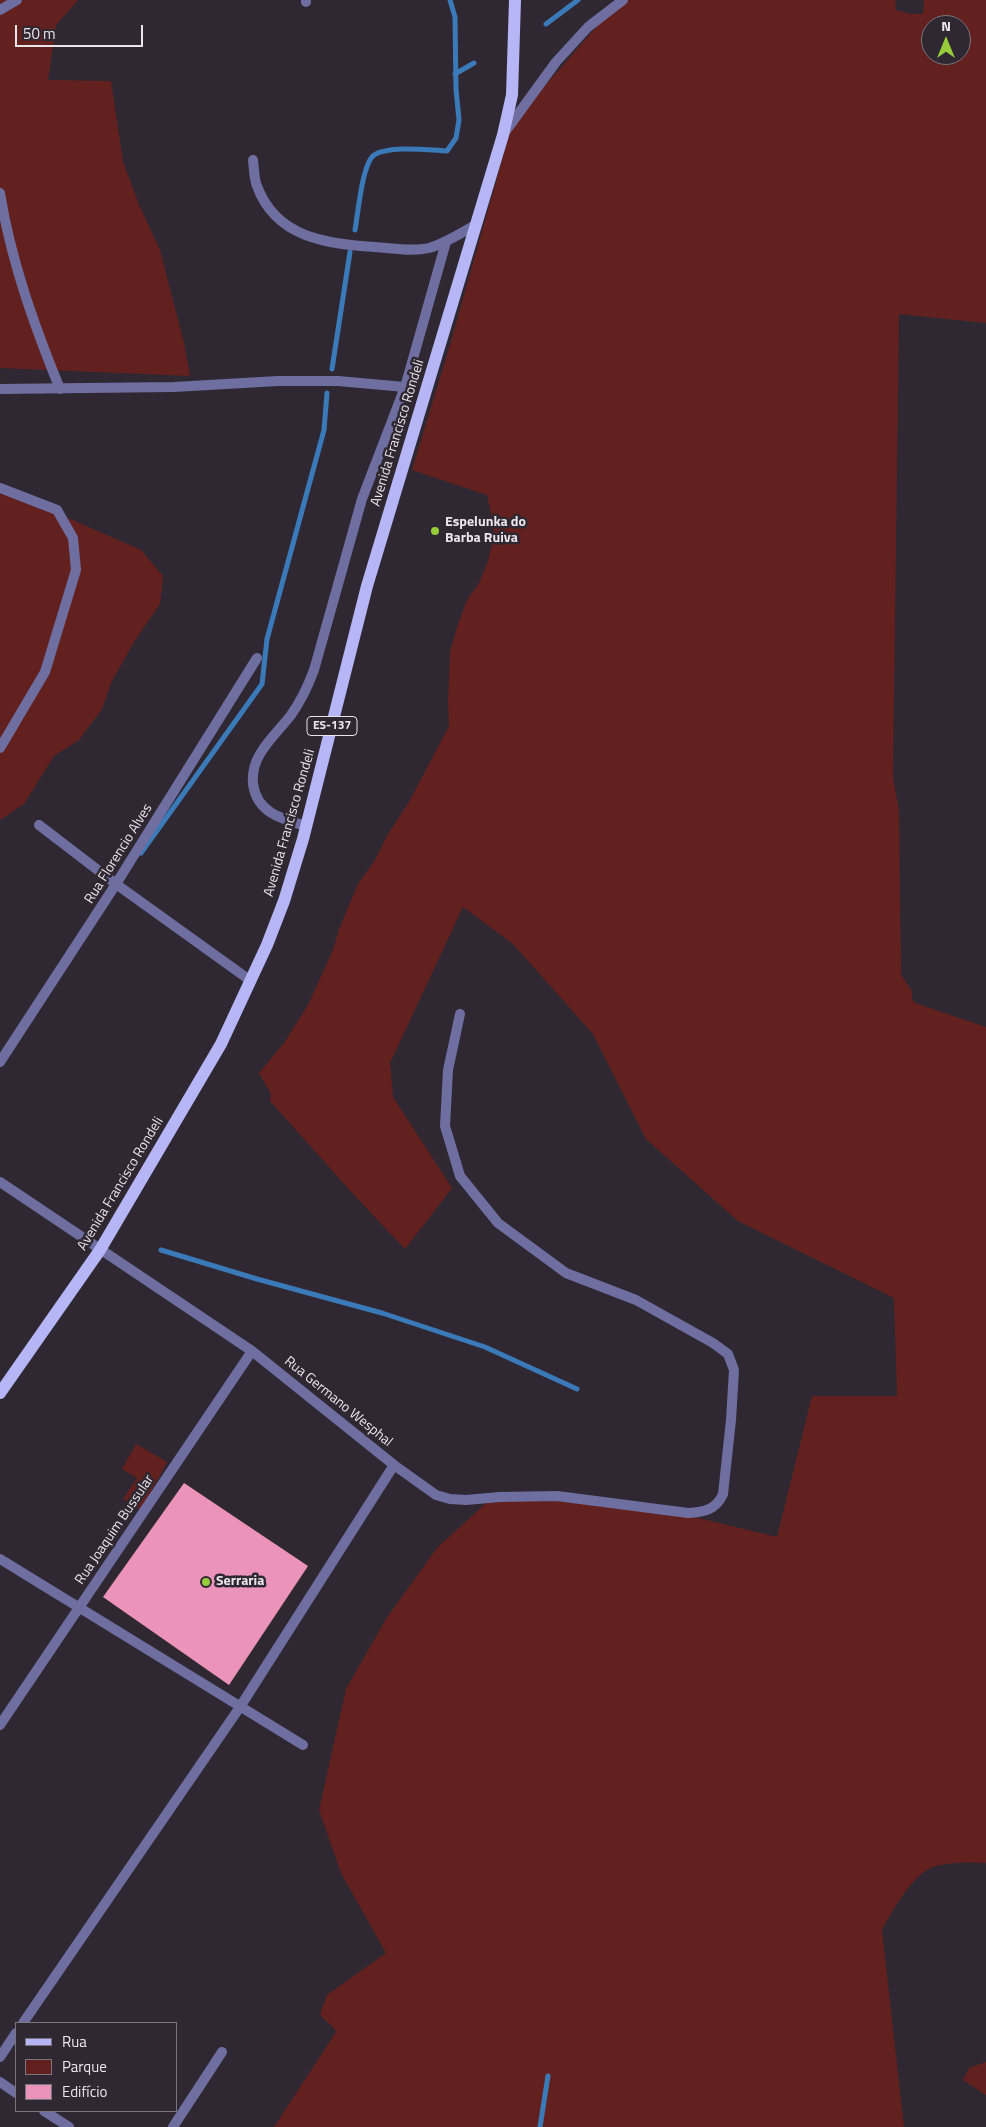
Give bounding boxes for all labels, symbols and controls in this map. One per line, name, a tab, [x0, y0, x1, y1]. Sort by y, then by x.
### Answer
scale bar	[18, 15, 145, 47]
north arrow	[921, 15, 971, 65]
text: N	[941, 15, 951, 36]
text: 50 m	[23, 22, 56, 45]
street label: Avenida Francisco Rondeli	[368, 358, 428, 508]
place label: Espelunka do Barba Ruiva	[445, 515, 526, 548]
marker: Espelunka do Barba Ruiva	[429, 525, 441, 537]
road number: ES-137	[307, 716, 357, 736]
street label: Avenida Francisco Rondeli	[261, 747, 319, 899]
street label: Rua Florencio Alves	[81, 801, 157, 907]
street label: Avenida Francisco Rondeli	[74, 1114, 168, 1254]
street label: Rua Germano Wesphal	[281, 1353, 395, 1451]
street label: Rua Joaquim Bussular	[72, 1472, 158, 1588]
place label: Serraria	[216, 1574, 264, 1590]
marker: Serraria	[200, 1576, 212, 1588]
legend	[15, 2022, 178, 2112]
text: Rua	[62, 2030, 87, 2053]
text: Parque	[62, 2055, 107, 2078]
text: Edifício	[62, 2080, 107, 2103]

